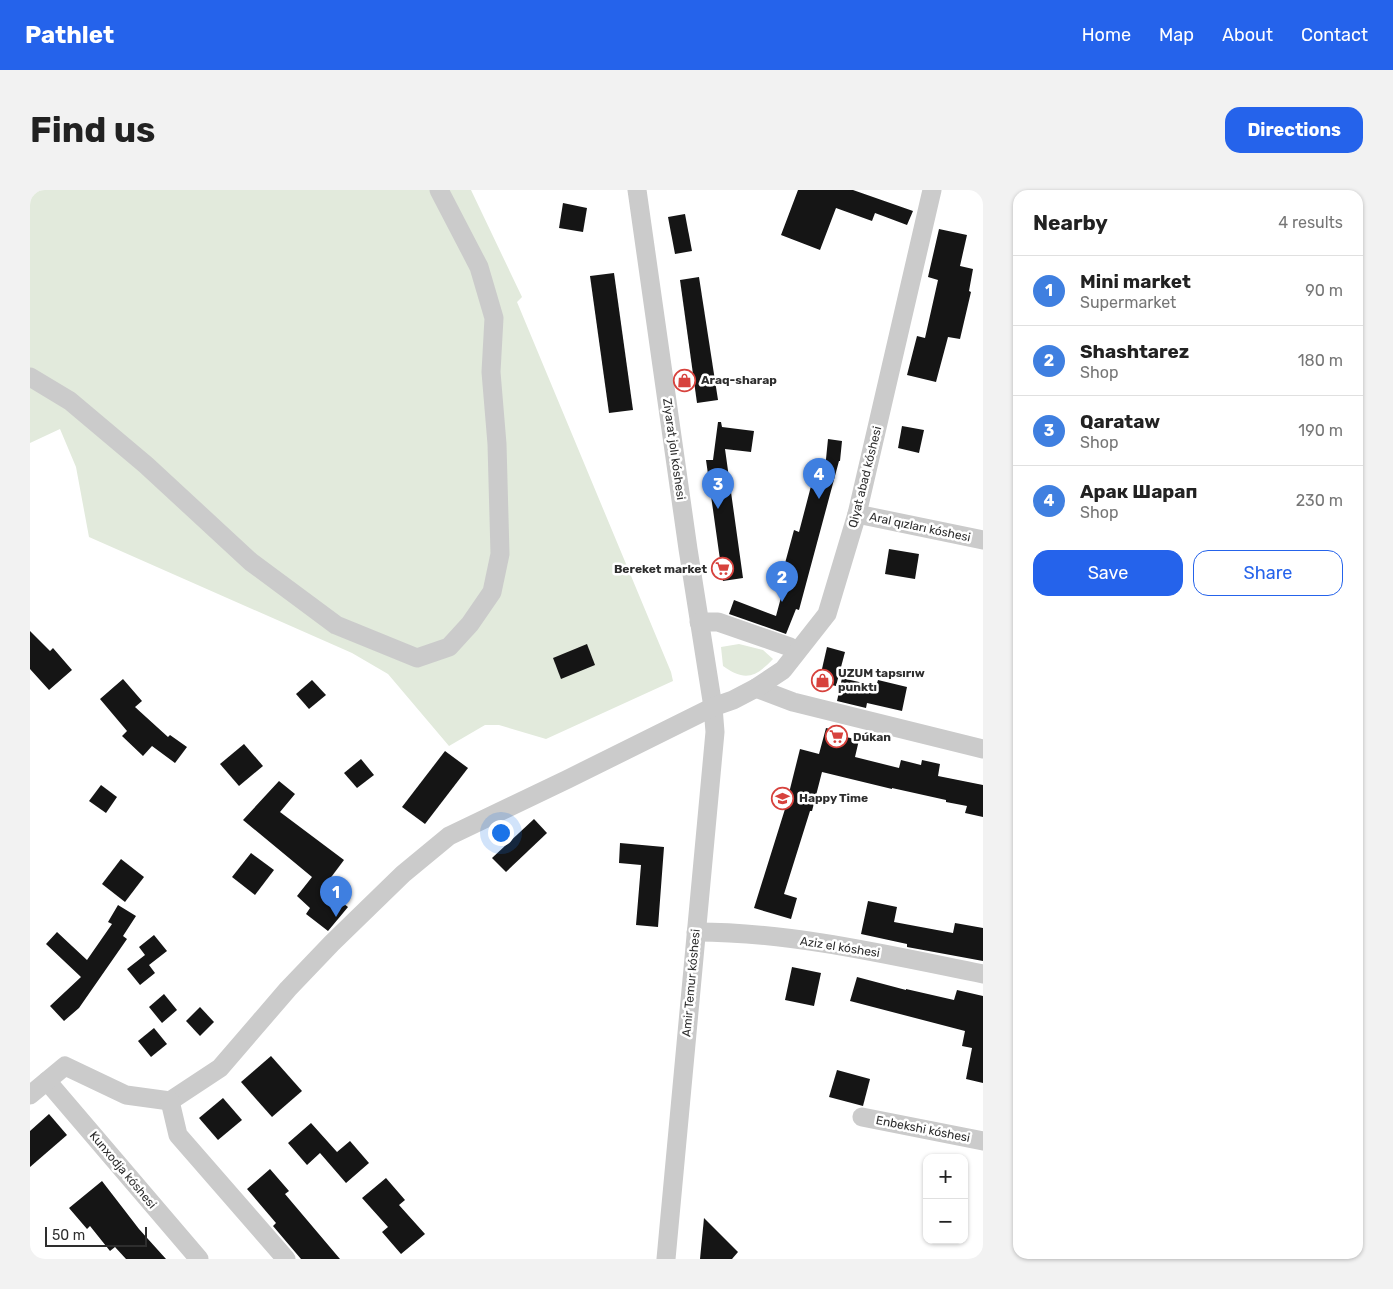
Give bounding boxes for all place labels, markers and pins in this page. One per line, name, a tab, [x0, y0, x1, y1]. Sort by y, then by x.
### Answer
shop icon: Araq-sharap	[673, 368, 697, 392]
place label: Araq-sharap	[701, 373, 777, 387]
pin: 4	[803, 458, 835, 499]
pin: 3	[702, 468, 734, 509]
supermarket icon: Bereket market	[711, 557, 735, 581]
pin: 2	[766, 561, 798, 602]
place label: Bereket market	[614, 562, 707, 576]
place label: UZUM tapsırıw punktı	[838, 666, 925, 694]
shop icon: UZUM tapsırıw punktı	[810, 668, 834, 692]
supermarket icon: Dúkan	[825, 725, 849, 749]
place label: Dúkan	[853, 730, 891, 744]
school or university icon: Happy Time	[771, 786, 795, 810]
place label: Happy Time	[799, 791, 868, 805]
pin: 1	[320, 876, 352, 917]

